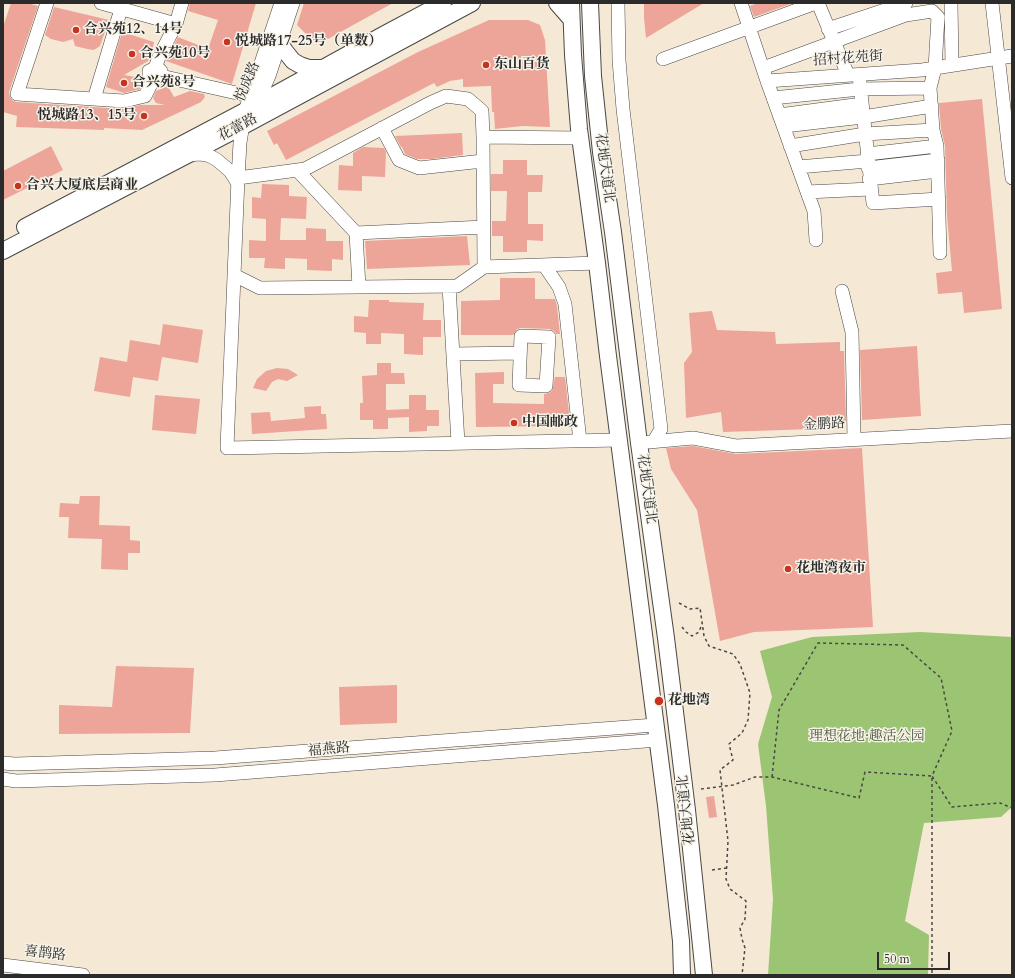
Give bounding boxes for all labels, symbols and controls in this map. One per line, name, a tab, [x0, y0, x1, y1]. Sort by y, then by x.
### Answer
place label: 合兴苑12、14号	[84, 22, 183, 38]
marker: 合兴苑12、14号	[71, 25, 81, 35]
place label: 悦城路17-25号（单数）	[235, 34, 382, 50]
marker: 悦城路17-25号（单数）	[222, 37, 232, 47]
place label: 合兴苑10号	[140, 46, 210, 62]
street label: 招村花苑街	[812, 48, 884, 70]
marker: 合兴苑10号	[127, 49, 137, 59]
place label: 东山百货	[494, 57, 550, 73]
street label: 悦成路	[232, 59, 264, 105]
marker: 东山百货	[481, 60, 491, 70]
place label: 合兴苑8号	[132, 75, 195, 91]
marker: 合兴苑8号	[119, 78, 129, 88]
place label: 悦城路13、15号	[37, 108, 136, 124]
marker: 悦城路13、15号	[139, 111, 149, 121]
street label: 花蕾路	[216, 111, 260, 145]
street label: 花地大道北	[591, 132, 617, 204]
place label: 合兴大厦底层商业	[26, 178, 138, 194]
marker: 合兴大厦底层商业	[13, 181, 23, 191]
place label: 中国邮政	[522, 415, 578, 431]
street label: 金鹏路	[803, 416, 845, 434]
marker: 中国邮政	[509, 418, 519, 428]
street label: 花地大道北	[633, 453, 659, 525]
place label: 花地湾夜市	[796, 561, 866, 577]
marker: 花地湾夜市	[783, 564, 793, 574]
place label: 花地湾	[668, 693, 710, 709]
marker: 花地湾	[653, 695, 665, 707]
park label: 理想花地·趣活公园	[809, 729, 925, 745]
street label: 福燕路	[307, 740, 351, 760]
street label: 花地大道北	[675, 774, 699, 846]
street label: 喜鹊路	[23, 943, 67, 965]
scale bar	[879, 944, 952, 970]
text: 50 m	[884, 951, 910, 967]

